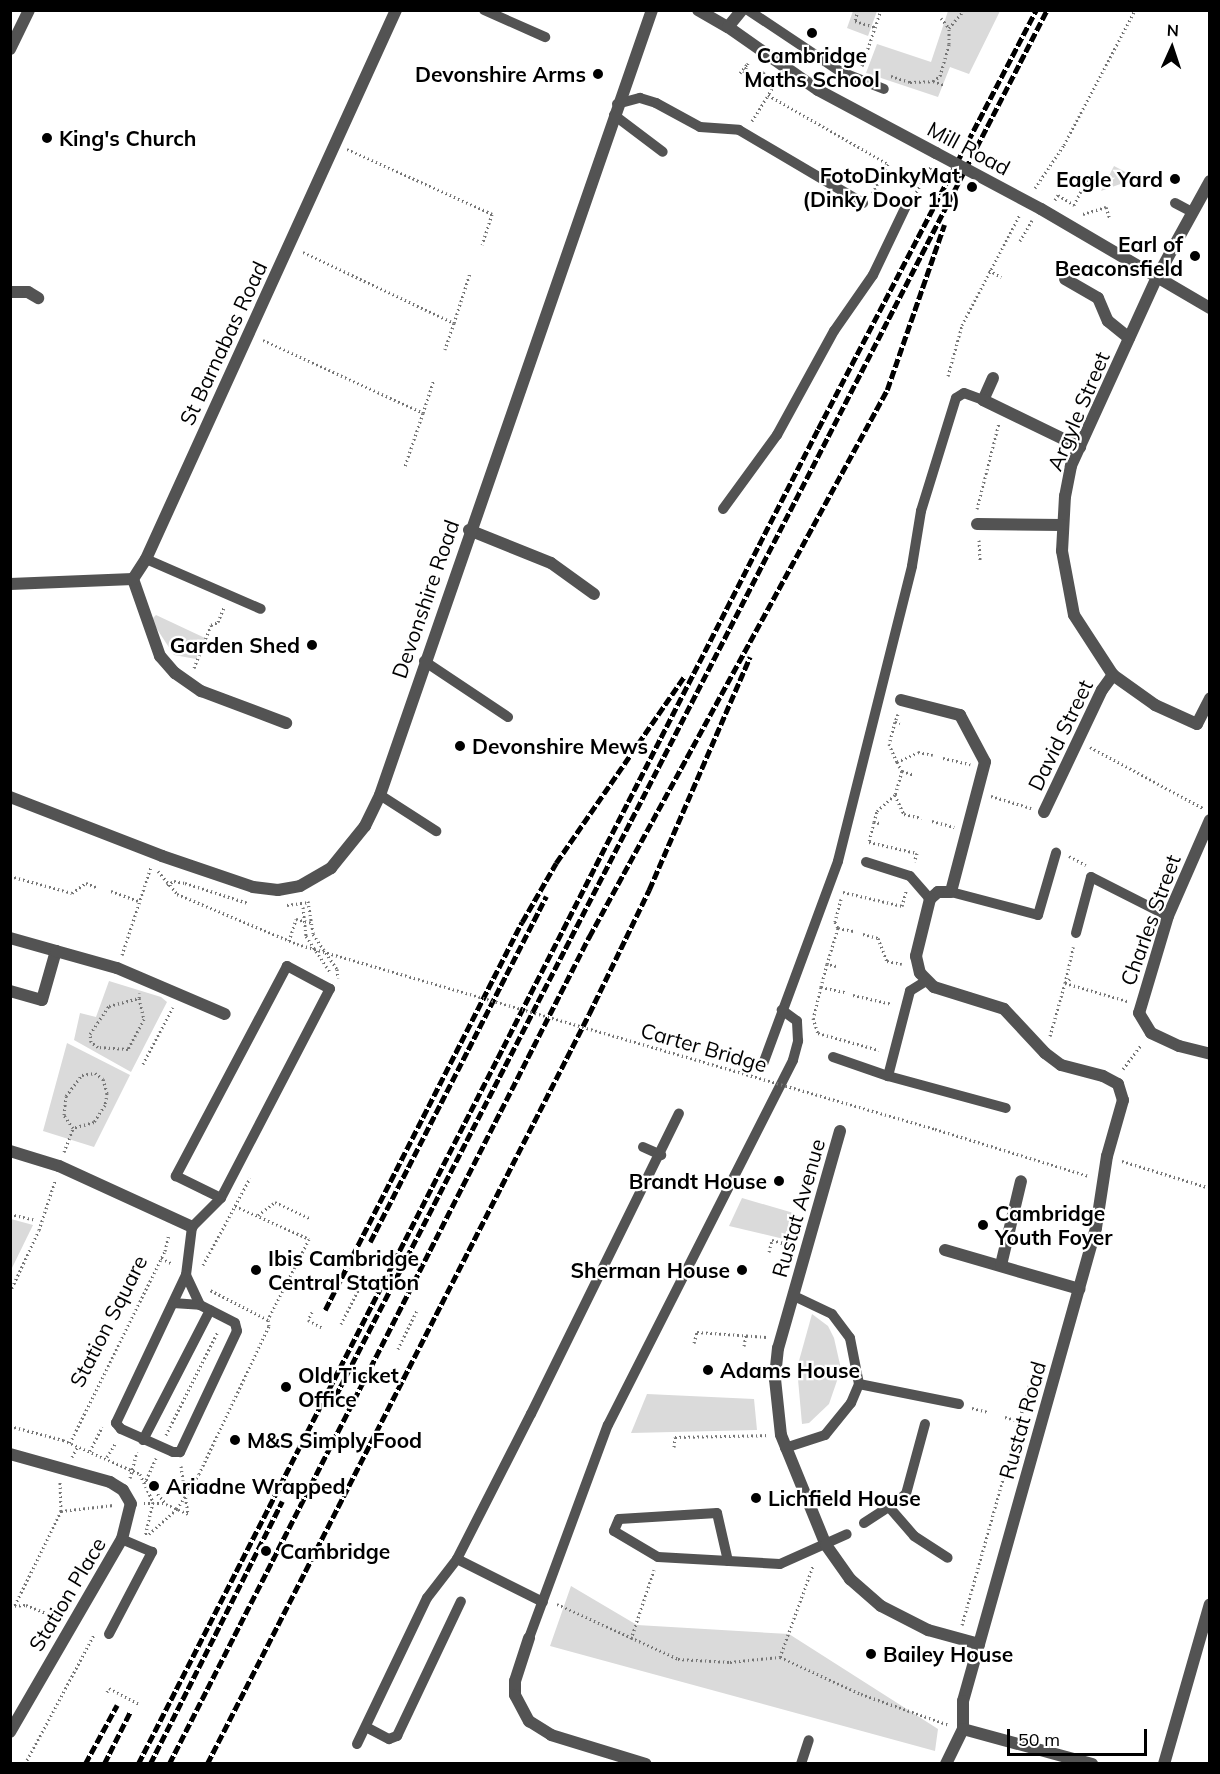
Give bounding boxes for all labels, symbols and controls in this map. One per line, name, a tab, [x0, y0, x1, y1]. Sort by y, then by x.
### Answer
north arrow	[1142, 18, 1202, 78]
text: N	[1166, 20, 1180, 40]
marker: Cambridge Maths School	[805, 26, 819, 40]
place label: Cambridge Maths School	[744, 42, 880, 92]
place label: Devonshire Arms	[415, 61, 586, 87]
marker: Devonshire Arms	[591, 67, 605, 81]
street label: Mill Road	[923, 116, 1015, 180]
place label: King's Church	[59, 125, 196, 151]
marker: King's Church	[40, 131, 54, 145]
place label: FotoDinkyMat (Dinky Door 11)	[802, 162, 960, 212]
place label: Eagle Yard	[1056, 166, 1163, 192]
marker: Eagle Yard	[1168, 172, 1182, 186]
marker: FotoDinkyMat (Dinky Door 11)	[965, 180, 979, 194]
place label: Earl of Beaconsfield	[1055, 231, 1183, 281]
marker: Earl of Beaconsfield	[1188, 249, 1202, 263]
street label: St Barnabas Road	[174, 257, 272, 429]
street label: Argyle Street	[1042, 348, 1114, 474]
street label: Devonshire Road	[386, 516, 464, 682]
place label: Garden Shed	[170, 632, 300, 658]
marker: Garden Shed	[305, 638, 319, 652]
street label: David Street	[1022, 675, 1098, 795]
place label: Devonshire Mews	[472, 733, 648, 759]
marker: Devonshire Mews	[453, 739, 467, 753]
street label: Charles Street	[1115, 851, 1185, 989]
street label: Carter Bridge	[638, 1017, 770, 1077]
street label: Rustat Avenue	[766, 1136, 830, 1280]
place label: Brandt House	[629, 1168, 767, 1194]
marker: Brandt House	[772, 1174, 786, 1188]
place label: Cambridge Youth Foyer	[995, 1200, 1113, 1250]
marker: Cambridge Youth Foyer	[976, 1218, 990, 1232]
place label: Ibis Cambridge Central Station	[268, 1245, 419, 1295]
street label: Station Square	[64, 1251, 152, 1391]
place label: Sherman House	[570, 1257, 730, 1283]
marker: Ibis Cambridge Central Station	[249, 1263, 263, 1277]
marker: Sherman House	[735, 1263, 749, 1277]
place label: Adams House	[720, 1357, 860, 1383]
street label: Rustat Road	[993, 1358, 1051, 1482]
place label: Old Ticket Office	[298, 1362, 399, 1412]
marker: Adams House	[701, 1363, 715, 1377]
marker: Old Ticket Office	[279, 1380, 293, 1394]
place label: M&S Simply Food	[247, 1427, 422, 1453]
marker: M&S Simply Food	[228, 1433, 242, 1447]
place label: Ariadne Wrapped	[166, 1473, 346, 1499]
marker: Ariadne Wrapped	[147, 1479, 161, 1493]
place label: Lichfield House	[768, 1485, 921, 1511]
marker: Lichfield House	[749, 1491, 763, 1505]
street label: Station Place	[23, 1533, 111, 1655]
place label: Cambridge	[280, 1538, 390, 1564]
marker: Cambridge	[257, 1542, 275, 1560]
place label: Bailey House	[883, 1641, 1013, 1667]
marker: Bailey House	[864, 1647, 878, 1661]
scale bar	[1010, 1717, 1150, 1755]
text: 50 m	[1018, 1728, 1060, 1751]

